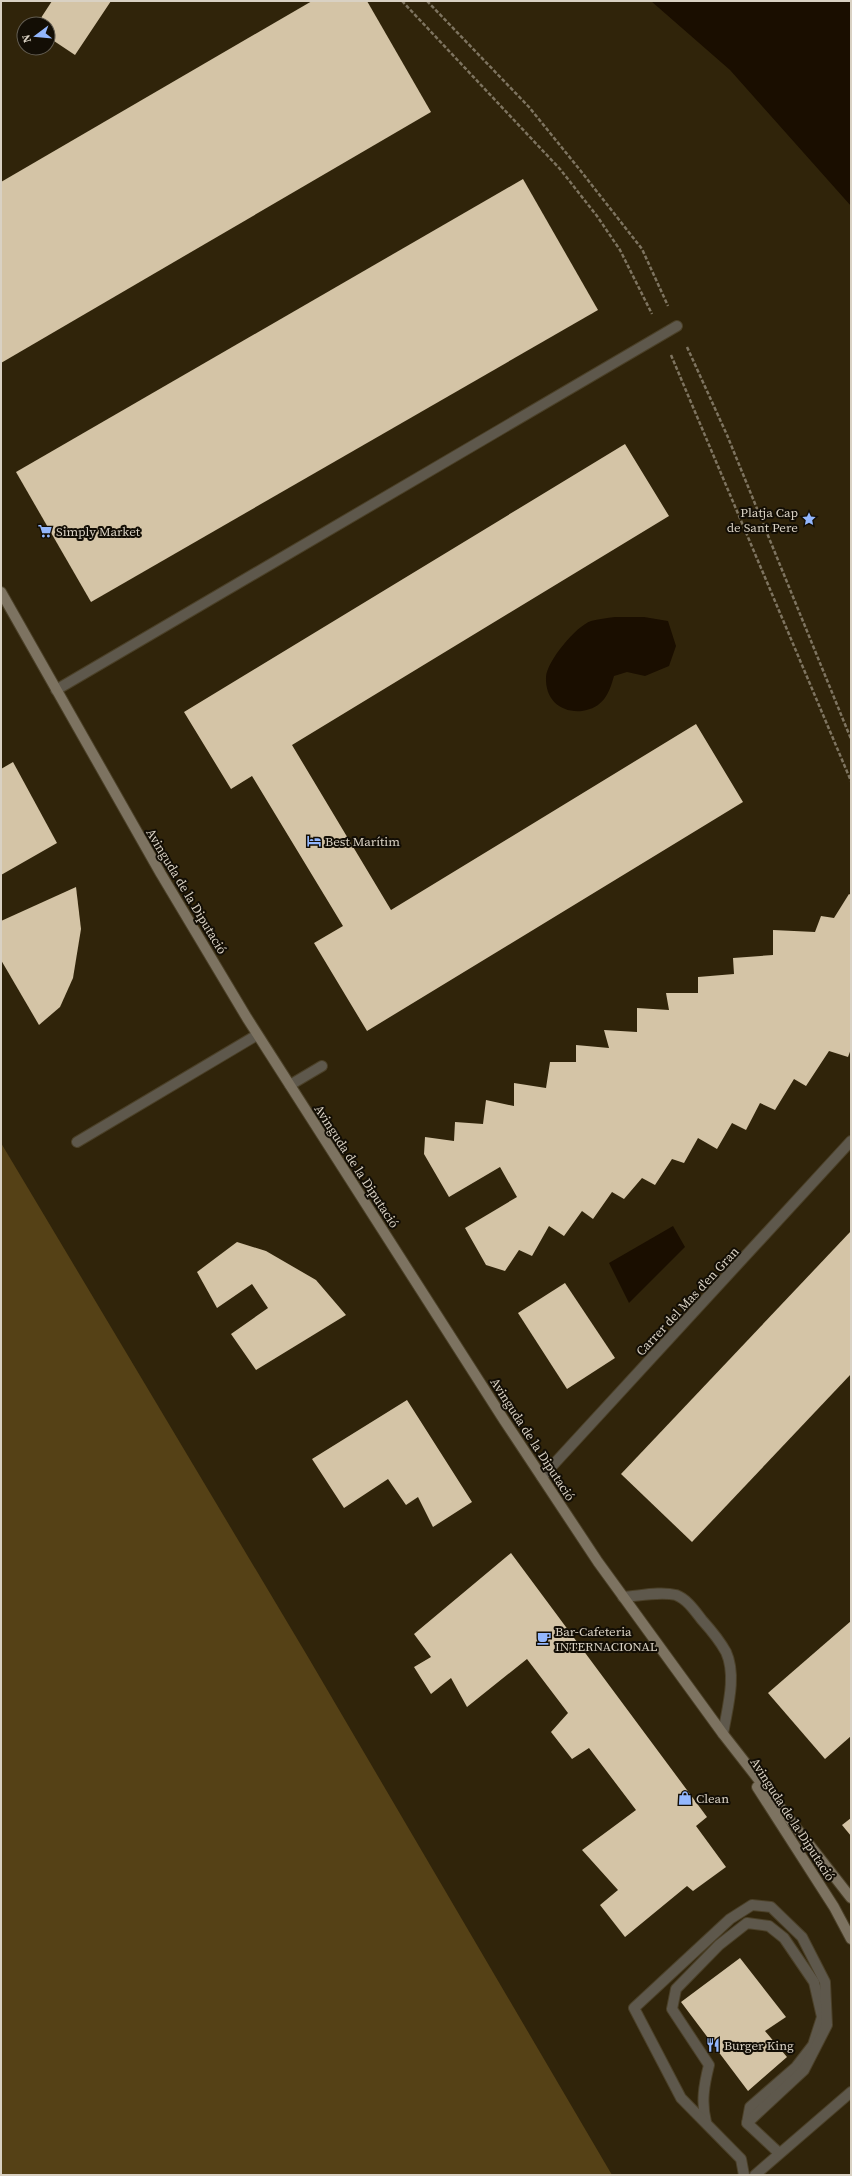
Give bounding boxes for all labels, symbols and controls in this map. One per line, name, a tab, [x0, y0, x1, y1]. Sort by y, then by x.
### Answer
north arrow	[16, 16, 56, 56]
text: N	[19, 33, 35, 45]
place label: Platja Cap de Sant Pere	[727, 504, 798, 536]
place icon: Platja Cap de Sant Pere	[801, 511, 817, 527]
supermarket icon: Simply Market	[37, 523, 53, 539]
place label: Simply Market	[56, 523, 141, 540]
street label: Avinguda de la Diputació	[142, 825, 231, 957]
hotel icon: Best Marítim	[306, 833, 322, 849]
place label: Best Marítim	[325, 833, 400, 850]
street label: Avinguda de la Diputació	[310, 1101, 403, 1231]
street label: Carrer del Mas d'en Gran	[632, 1243, 743, 1360]
street label: Avinguda de la Diputació	[486, 1374, 579, 1504]
place label: Bar-Cafeteria INTERNACIONAL	[555, 1623, 658, 1655]
cafe icon: Bar-Cafeteria INTERNACIONAL	[536, 1630, 552, 1646]
street label: Avinguda de la Diputació	[746, 1754, 839, 1884]
shop icon: Clean	[677, 1790, 693, 1806]
place label: Clean	[696, 1790, 729, 1807]
restaurant icon: Burger King	[705, 2037, 721, 2053]
place label: Burger King	[724, 2037, 794, 2054]

